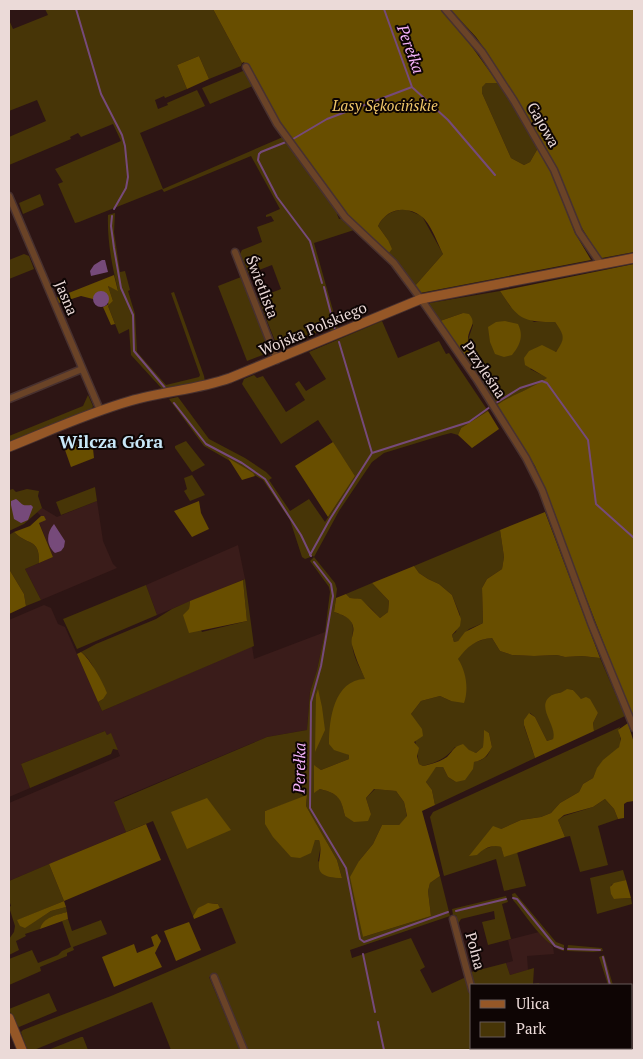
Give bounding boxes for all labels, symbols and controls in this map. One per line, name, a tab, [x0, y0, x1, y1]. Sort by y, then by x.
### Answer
water label: Perełka	[392, 20, 430, 77]
park label: Lasy Sękocińskie	[331, 95, 438, 115]
street label: Gajowa	[523, 98, 565, 151]
street label: Świetlista	[242, 253, 284, 321]
street label: Jasna	[51, 277, 83, 318]
street label: Wojska Polskiego	[256, 296, 369, 360]
street label: Przyleśna	[459, 337, 511, 402]
district label: Wilcza Góra	[59, 429, 163, 453]
water label: Perełka	[288, 742, 310, 795]
street label: Polna	[461, 930, 491, 972]
legend	[470, 984, 633, 1049]
text: Ulica	[516, 993, 550, 1013]
text: Park	[516, 1018, 546, 1038]

